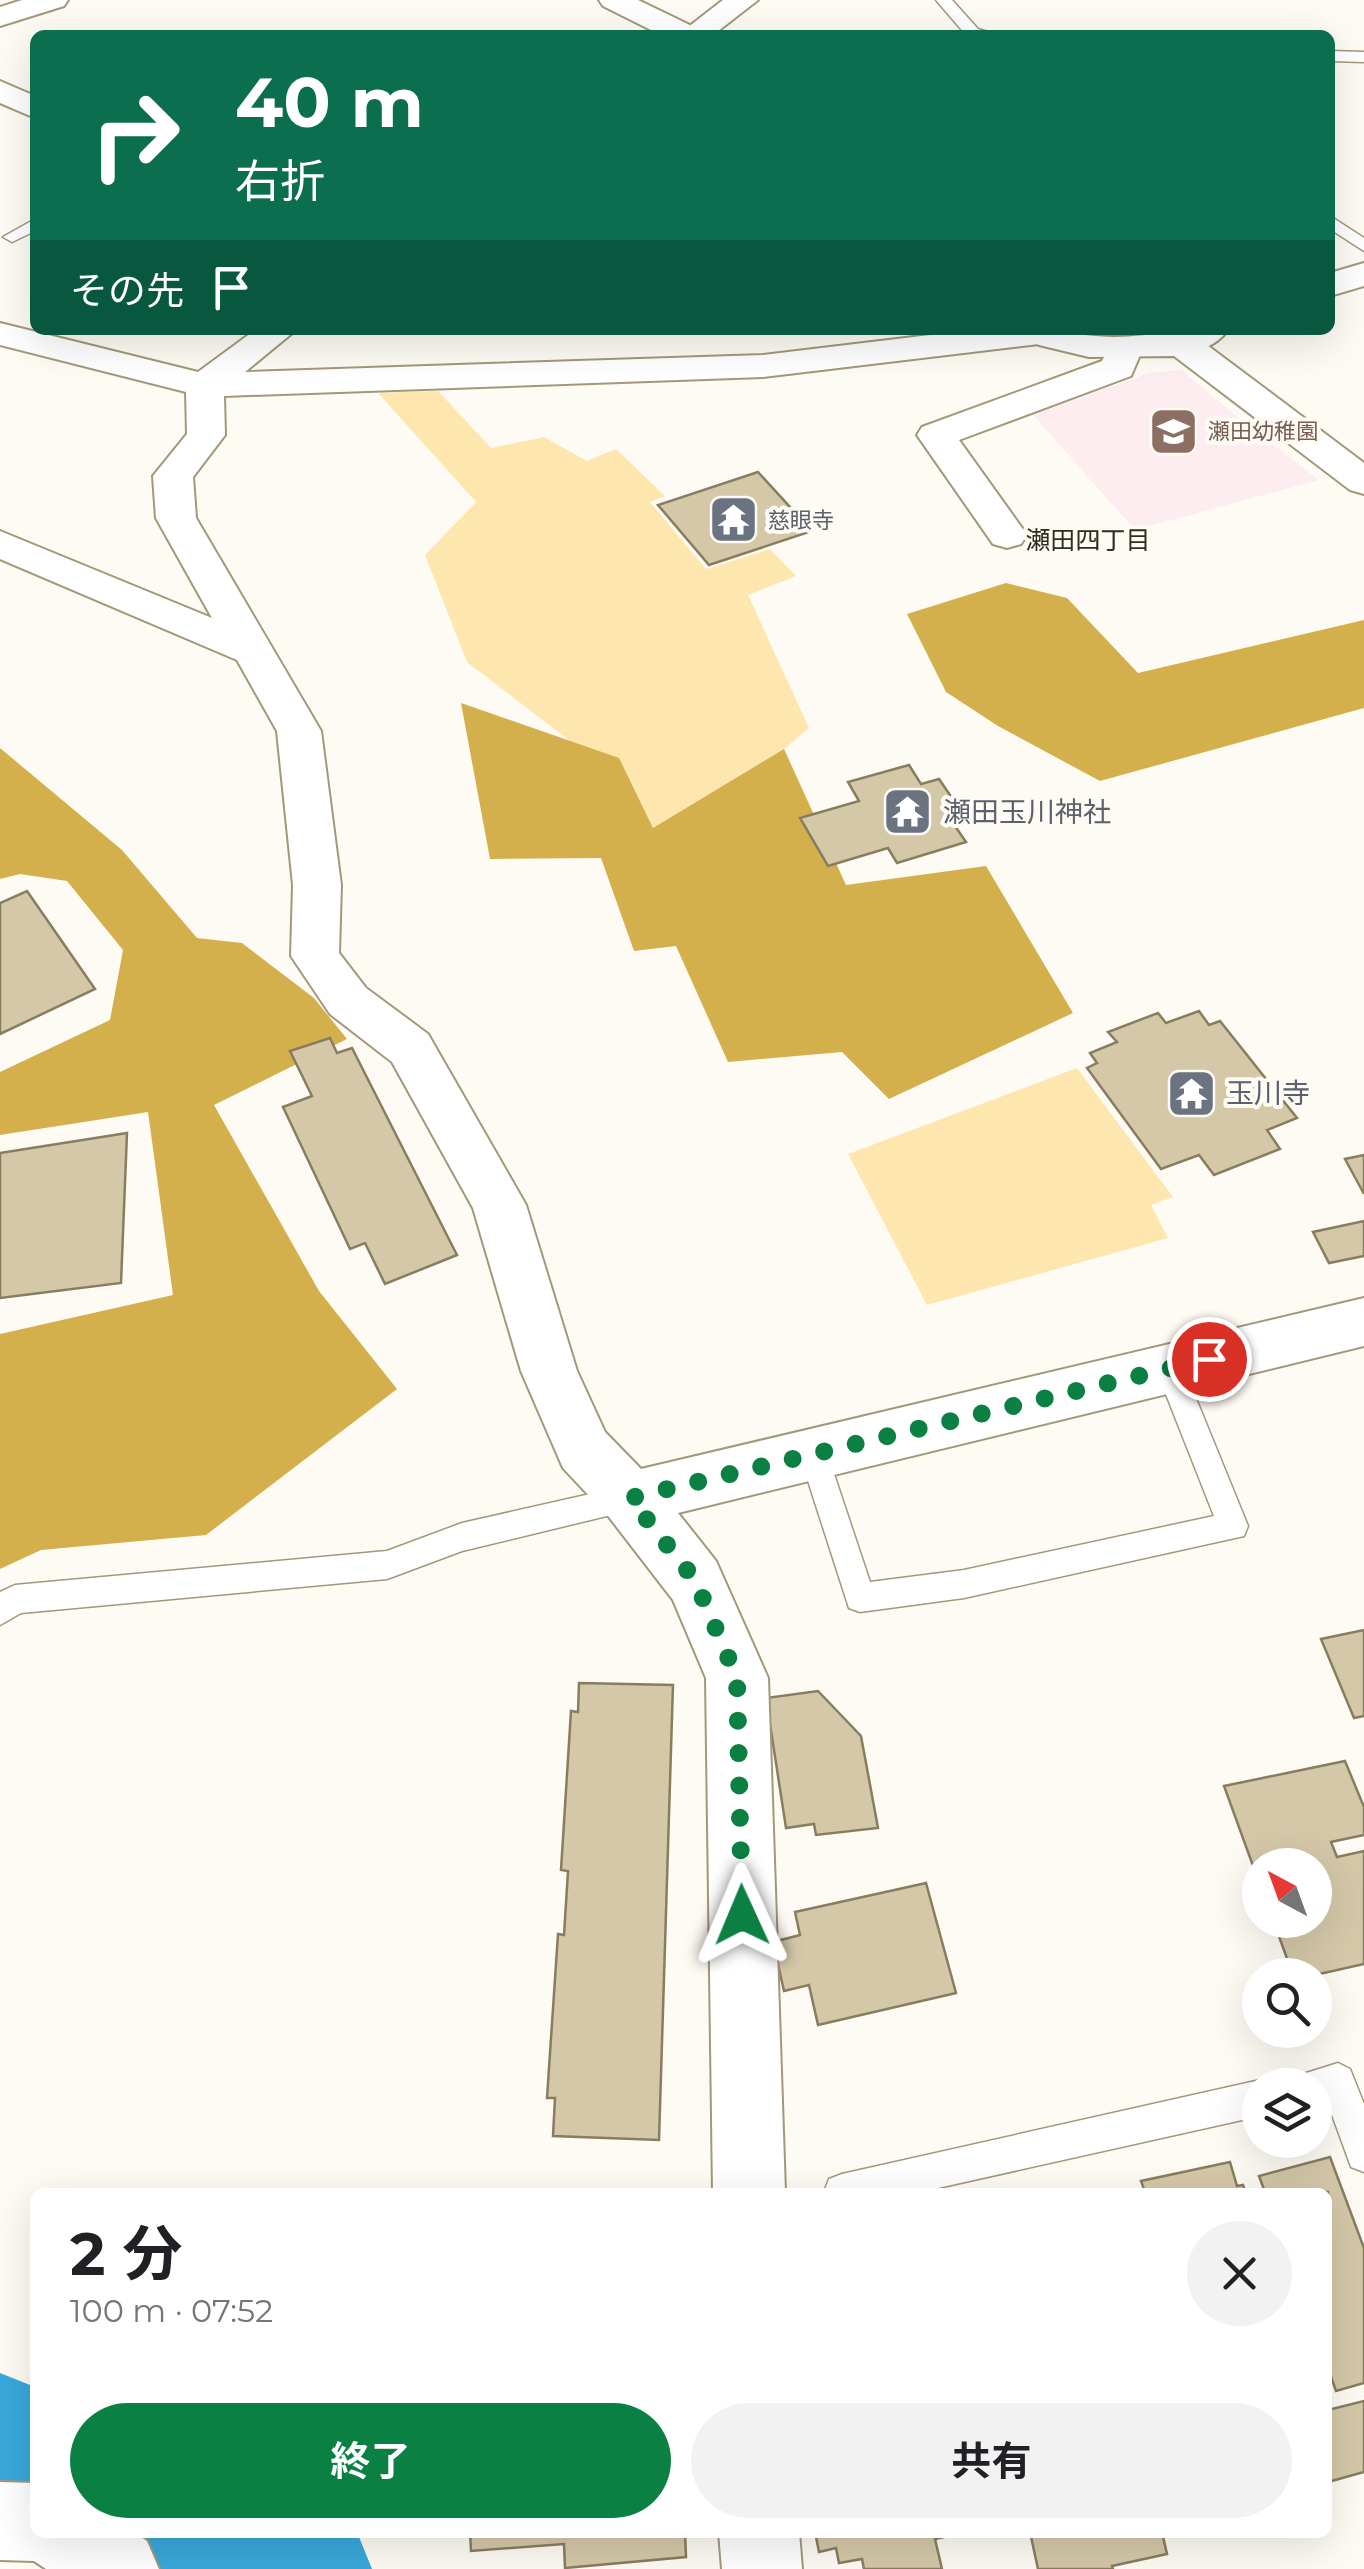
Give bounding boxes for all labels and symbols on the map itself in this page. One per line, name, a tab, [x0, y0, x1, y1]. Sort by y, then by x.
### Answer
school or university icon: 瀬田幼稚園	[1147, 405, 1199, 457]
place label: 瀬田幼稚園	[1208, 418, 1318, 445]
temple icon: 慈眼寺	[707, 494, 759, 546]
place label: 慈眼寺	[768, 507, 834, 534]
district label: 瀬田四丁目	[1025, 525, 1151, 555]
temple icon: 瀬田玉川神社	[882, 786, 934, 838]
place label: 瀬田玉川神社	[943, 795, 1111, 829]
temple icon: 玉川寺	[1165, 1067, 1217, 1119]
place label: 玉川寺	[1226, 1076, 1310, 1110]
pin	[1167, 1317, 1252, 1402]
north arrow	[1242, 1848, 1332, 1938]
position arrow	[690, 1863, 794, 1967]

